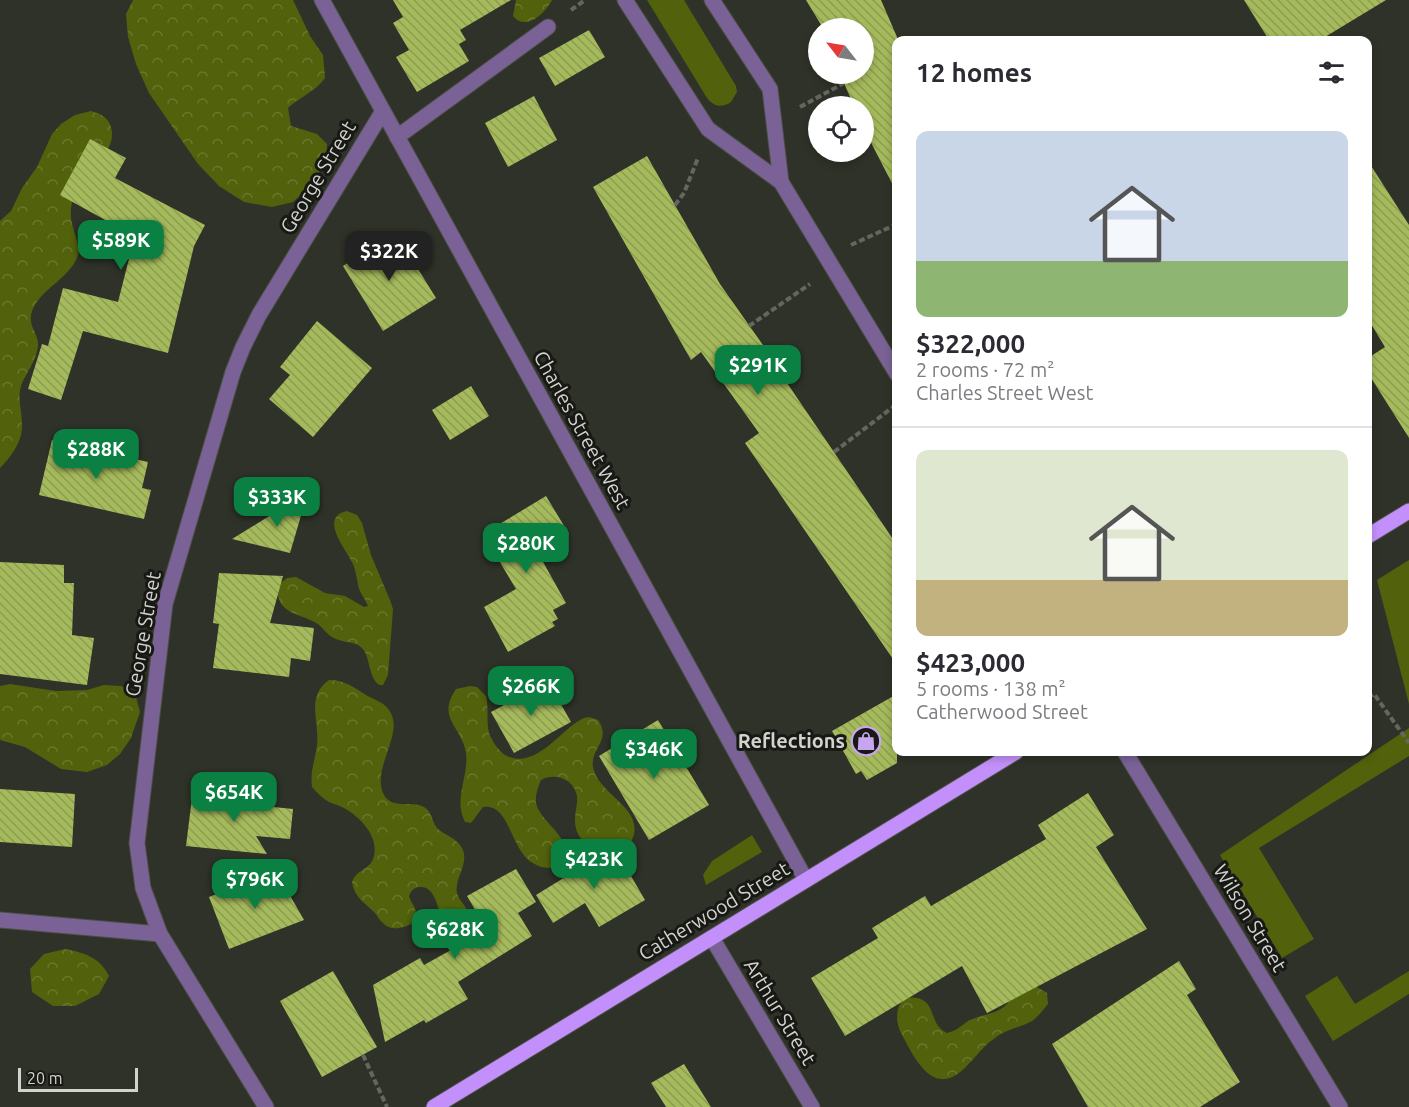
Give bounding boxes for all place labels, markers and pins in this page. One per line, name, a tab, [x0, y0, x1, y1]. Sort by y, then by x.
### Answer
pin: $589K	[79, 220, 163, 271]
pin: $322K	[347, 231, 431, 282]
pin: $291K	[716, 345, 800, 396]
pin: $288K	[54, 429, 138, 480]
pin: $333K	[235, 477, 319, 528]
pin: $280K	[484, 523, 568, 574]
pin: $266K	[489, 666, 573, 717]
shop icon: Reflections	[850, 725, 882, 757]
pin: $346K	[612, 729, 696, 780]
place label: Reflections	[738, 729, 845, 752]
pin: $654K	[192, 772, 276, 823]
pin: $423K	[552, 839, 636, 890]
pin: $796K	[213, 859, 297, 910]
pin: $628K	[413, 909, 497, 960]

